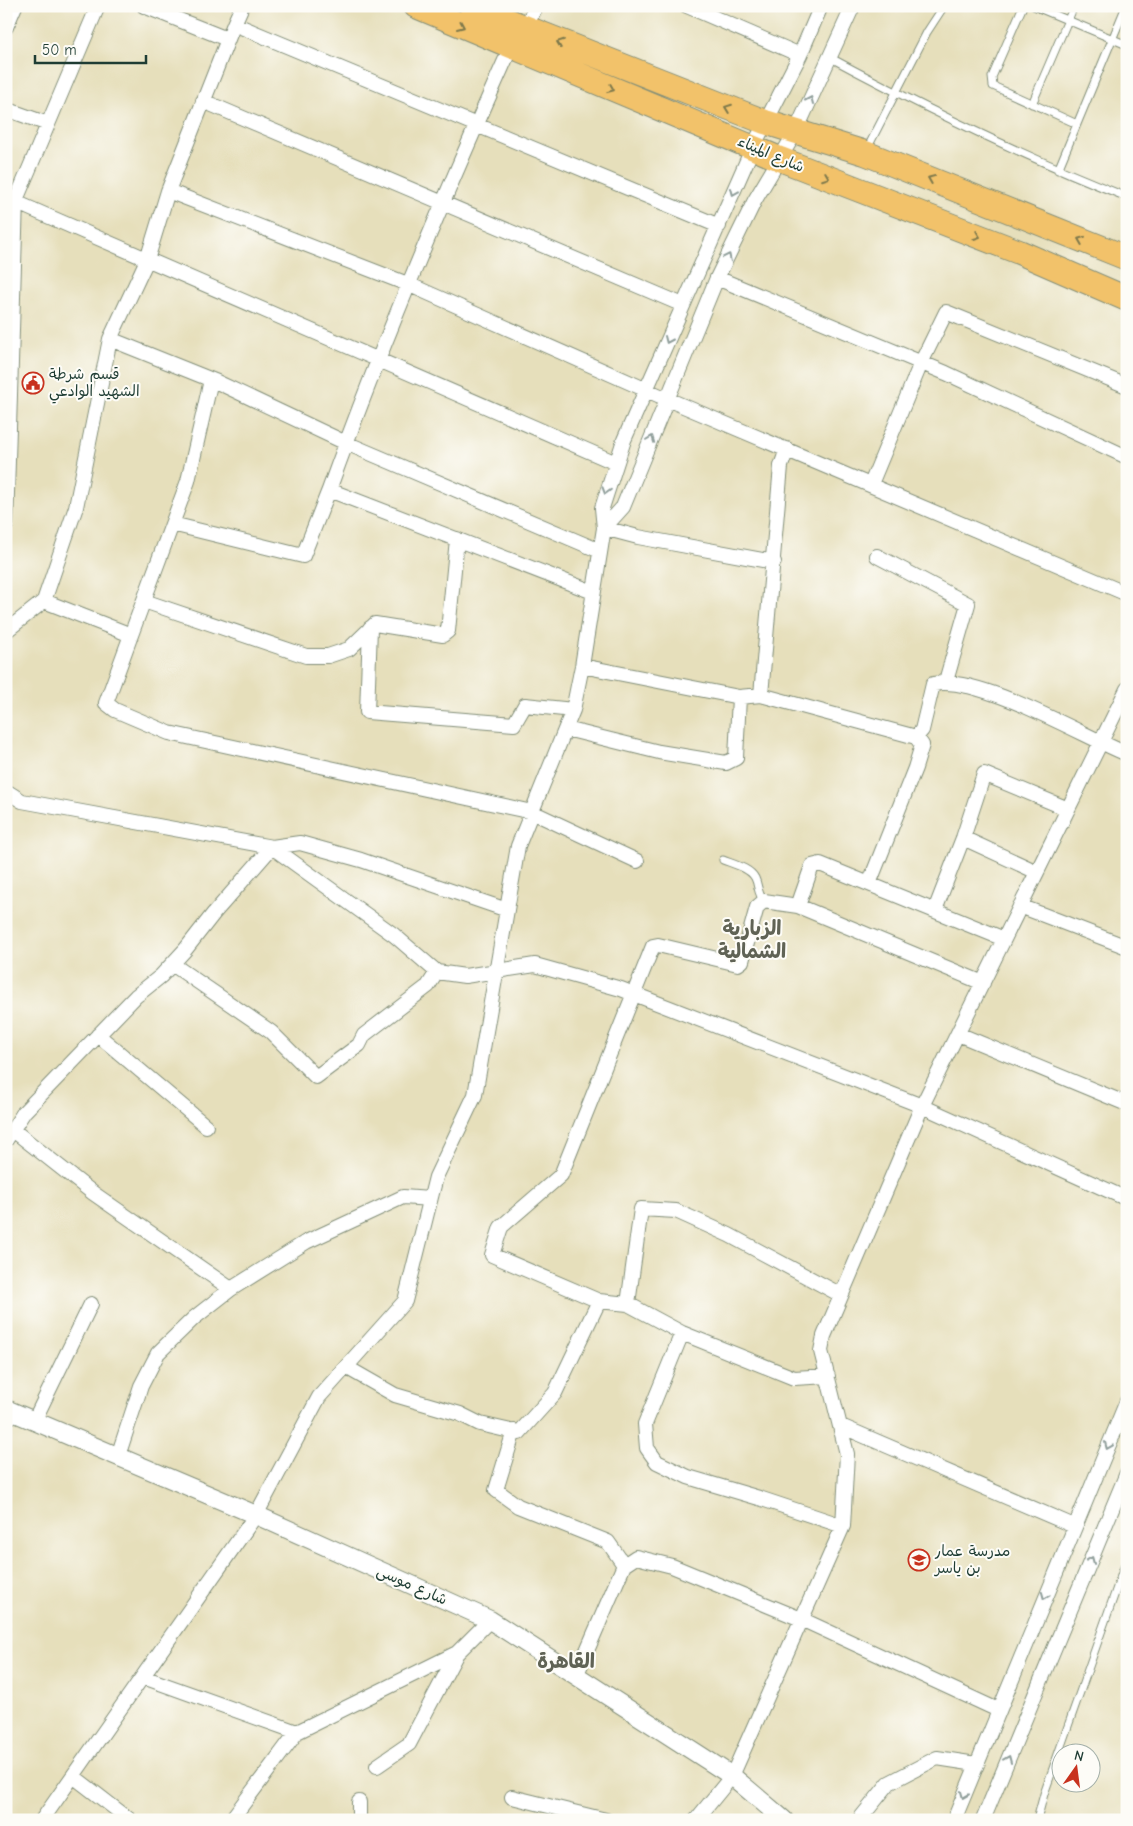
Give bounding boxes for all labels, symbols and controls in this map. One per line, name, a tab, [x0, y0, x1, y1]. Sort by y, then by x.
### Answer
one-way arrow	[456, 19, 465, 30]
scale bar	[35, 32, 146, 64]
one-way arrow	[556, 39, 565, 49]
text: 50 m	[42, 41, 77, 59]
one-way arrow	[606, 82, 615, 93]
one-way arrow	[804, 96, 814, 105]
one-way arrow	[724, 104, 733, 114]
street label: شارع الميناء	[735, 132, 807, 177]
one-way arrow	[821, 171, 830, 181]
one-way arrow	[927, 175, 936, 186]
one-way arrow	[729, 187, 740, 196]
one-way arrow	[972, 230, 981, 240]
one-way arrow	[1078, 236, 1086, 246]
one-way arrow	[721, 253, 732, 262]
one-way arrow	[664, 335, 675, 344]
place label: قسم شرطة الشهيد الوادعي	[49, 365, 140, 404]
public building icon: قسم شرطة الشهيد الوادعي	[21, 371, 45, 395]
one-way arrow	[645, 436, 655, 444]
one-way arrow	[602, 486, 612, 494]
district label: الزبارية الشمالية	[718, 917, 786, 963]
one-way arrow	[1103, 1441, 1114, 1450]
place label: مدرسة عمار بن ياسر	[933, 1542, 1010, 1577]
school or university icon: مدرسة عمار بن ياسر	[907, 1548, 931, 1572]
one-way arrow	[1084, 1556, 1095, 1565]
street label: شارع موسى	[374, 1561, 450, 1609]
one-way arrow	[1041, 1591, 1051, 1600]
district label: القاهرة	[537, 1650, 595, 1673]
north arrow	[1050, 1744, 1100, 1794]
text: N	[1073, 1747, 1086, 1765]
one-way arrow	[1003, 1755, 1013, 1763]
one-way arrow	[959, 1790, 970, 1799]

